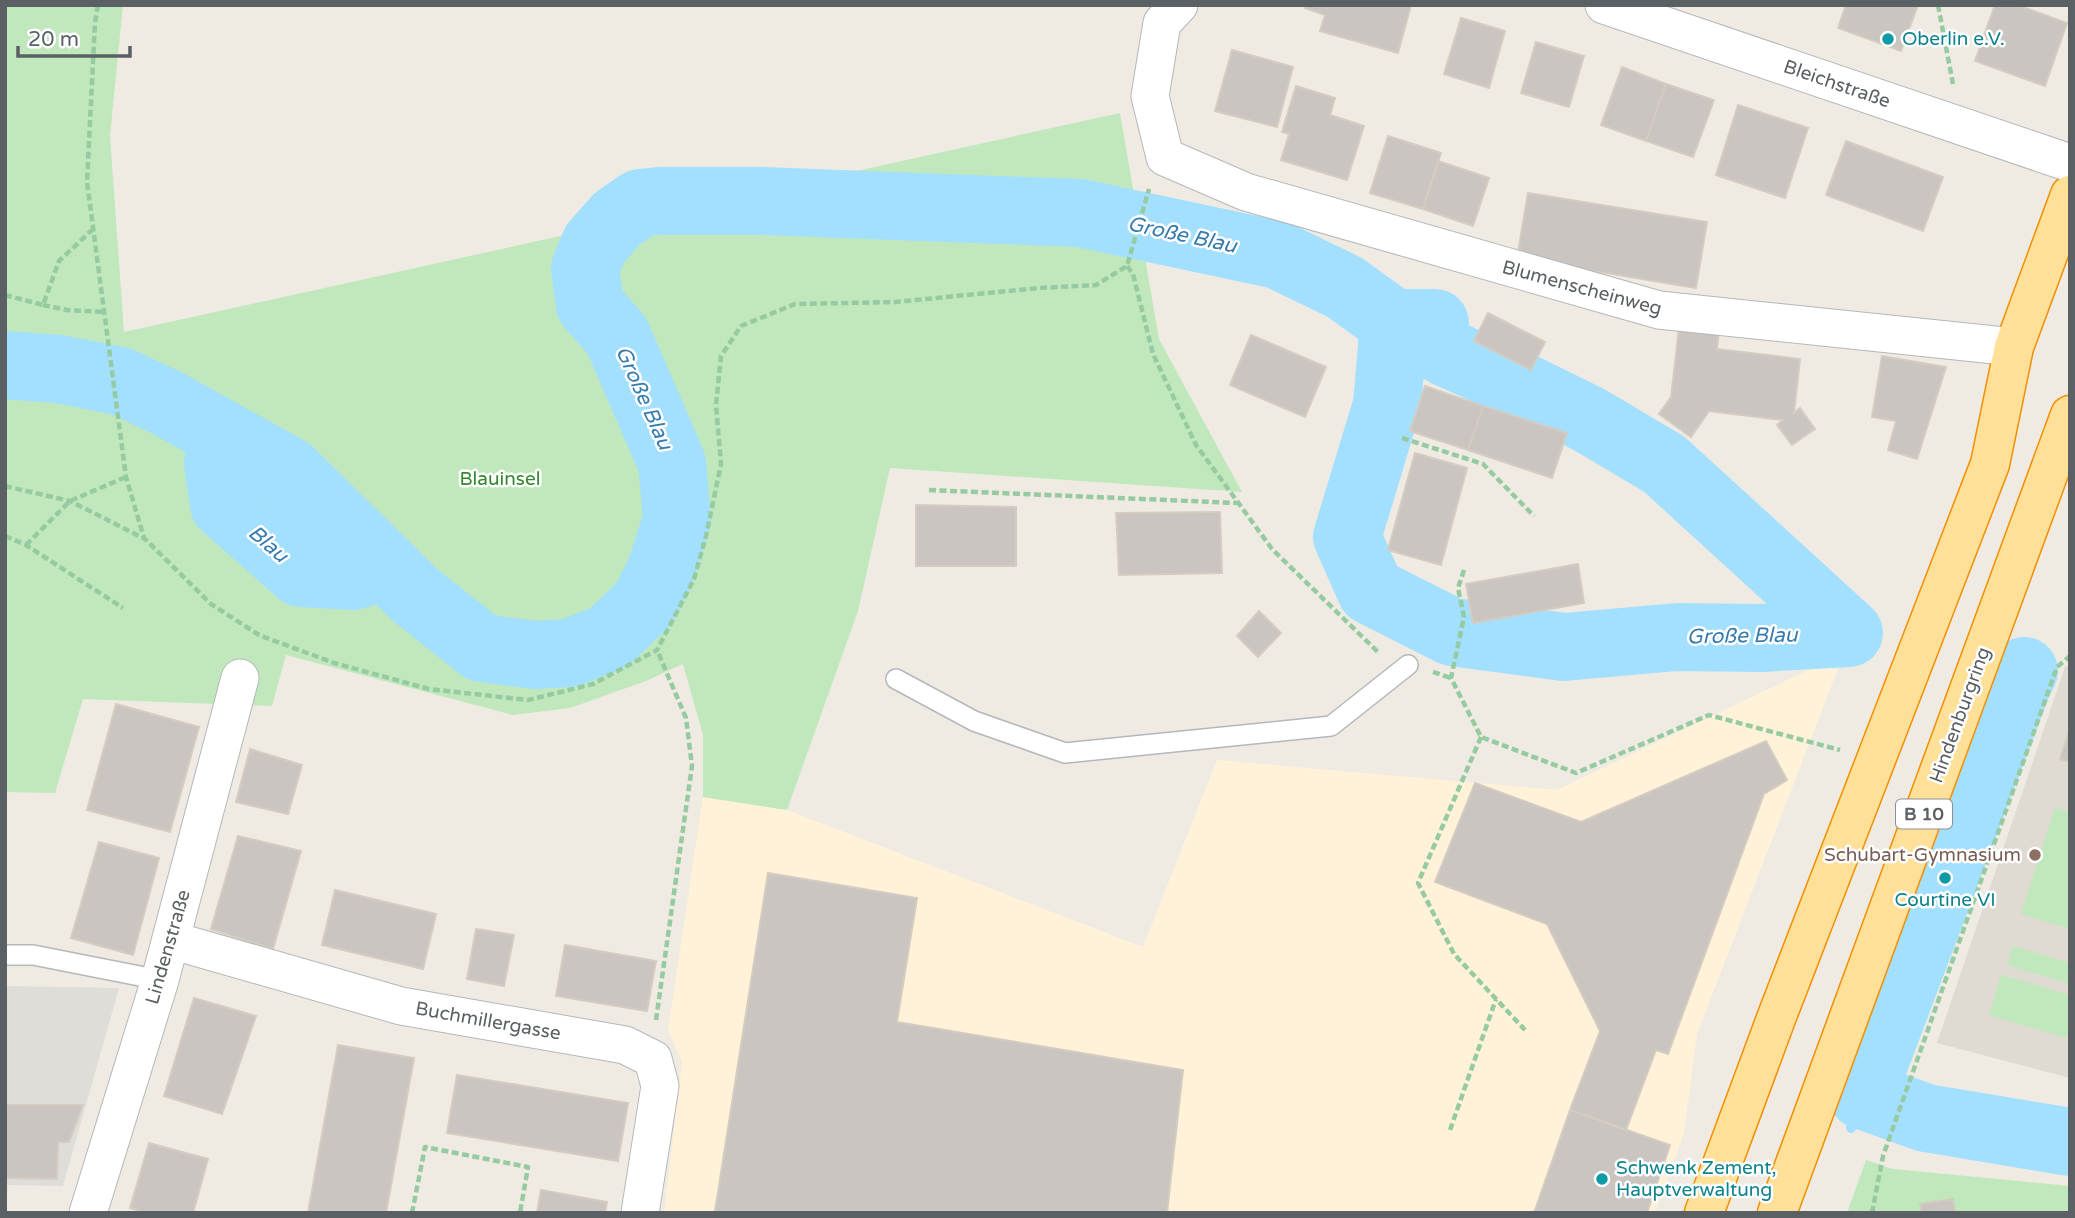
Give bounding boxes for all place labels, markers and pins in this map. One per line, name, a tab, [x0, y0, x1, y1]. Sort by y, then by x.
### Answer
place label: Oberlin e.V.	[1902, 28, 2005, 50]
marker: Oberlin e.V.	[1880, 31, 1896, 47]
place label: Schubart-Gymnasium	[1824, 844, 2021, 866]
marker: Schubart-Gymnasium	[2027, 847, 2043, 863]
marker: Courtine VI	[1937, 870, 1953, 886]
place label: Courtine VI	[1894, 889, 1996, 911]
place label: Schwenk Zement, Hauptverwaltung	[1616, 1157, 1776, 1201]
marker: Schwenk Zement, Hauptverwaltung	[1594, 1171, 1610, 1187]

